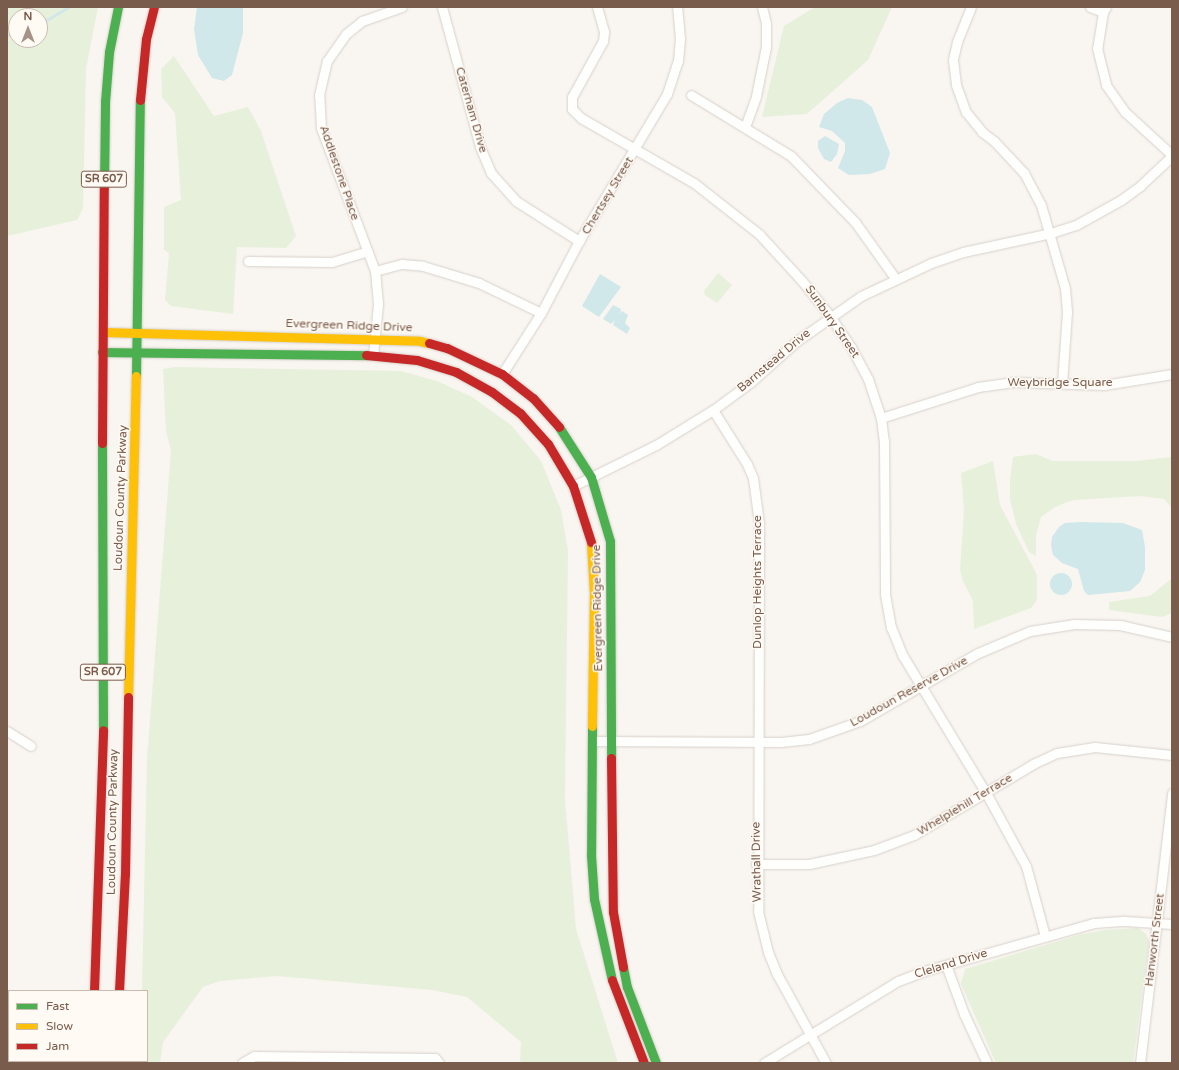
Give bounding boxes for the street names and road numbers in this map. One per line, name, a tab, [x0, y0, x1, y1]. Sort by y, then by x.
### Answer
street label: Caterham Drive	[452, 65, 490, 155]
street label: Addlestone Place	[316, 124, 362, 222]
street label: Chertsey Street	[579, 155, 637, 237]
road number: SR 607	[80, 170, 128, 188]
street label: Sunbury Street	[802, 283, 862, 361]
street label: Evergreen Ridge Drive	[285, 317, 413, 335]
street label: Barnstead Drive	[735, 326, 813, 396]
street label: Weybridge Square	[1007, 376, 1113, 390]
street label: Loudoun County Parkway	[111, 425, 131, 571]
street label: Dunlop Heights Terrace	[751, 515, 765, 649]
street label: Evergreen Ridge Drive	[590, 544, 606, 672]
street label: Loudoun Reserve Drive	[848, 654, 970, 730]
road number: SR 607	[79, 663, 127, 681]
street label: Loudoun County Parkway	[105, 749, 121, 895]
street label: Whelplehill Terrace	[915, 771, 1015, 839]
street label: Wrathall Drive	[749, 822, 765, 902]
street label: Hanworth Street	[1142, 893, 1168, 987]
street label: Cleland Drive	[913, 946, 989, 982]

